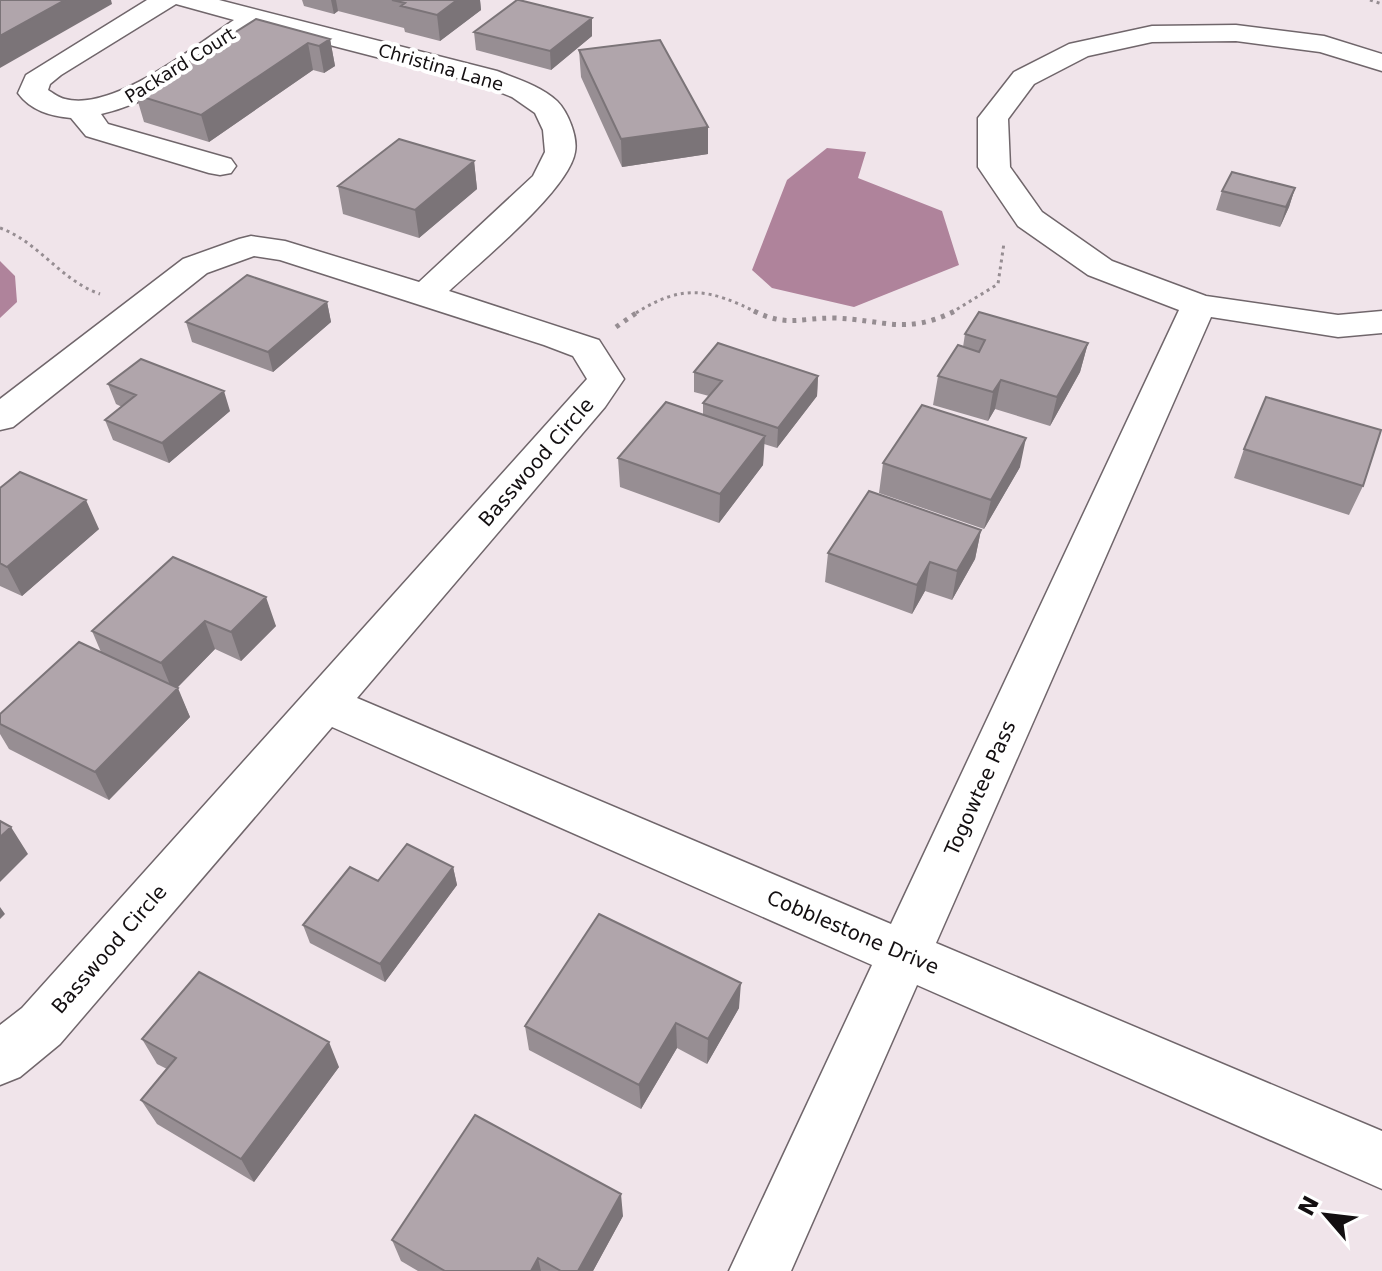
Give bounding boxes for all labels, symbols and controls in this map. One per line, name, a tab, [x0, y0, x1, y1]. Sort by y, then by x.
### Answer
street label: Packard Court	[121, 23, 239, 107]
street label: Christina Lane	[376, 39, 506, 95]
street label: Basswood Circle	[474, 393, 598, 531]
street label: Togowtee Pass	[939, 717, 1021, 860]
street label: Basswood Circle	[47, 880, 171, 1018]
street label: Cobblestone Drive	[763, 885, 943, 979]
north arrow	[1286, 1175, 1366, 1255]
text: N	[1293, 1192, 1324, 1220]

